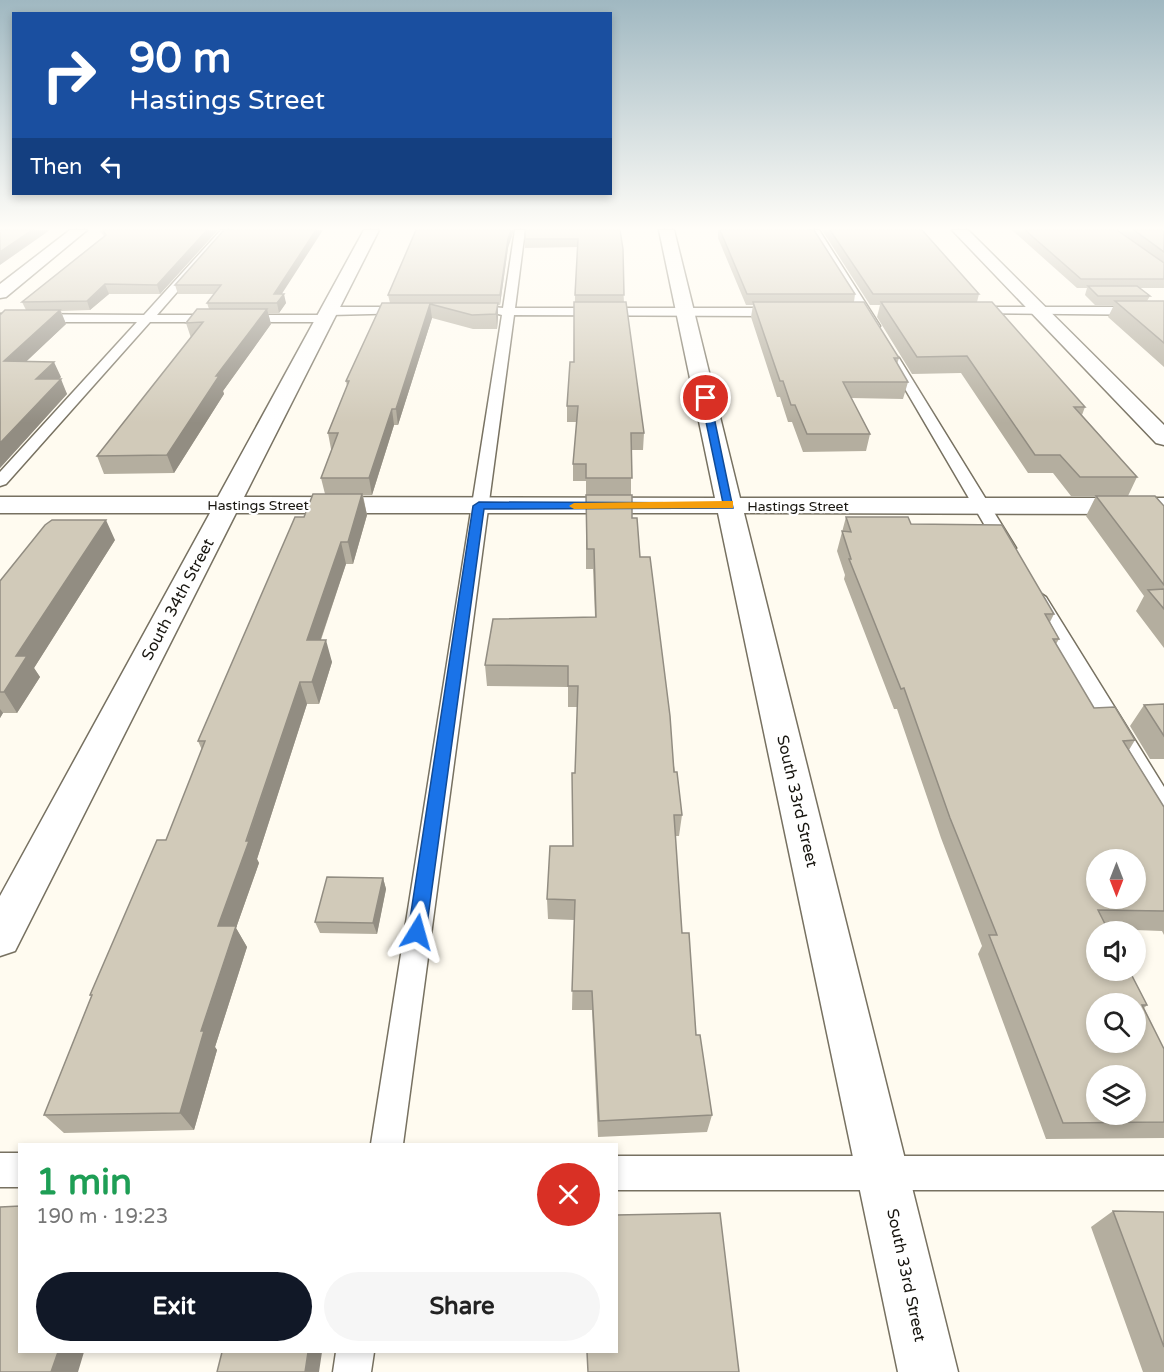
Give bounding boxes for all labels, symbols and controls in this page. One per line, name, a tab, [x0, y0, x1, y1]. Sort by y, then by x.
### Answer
text: 90 m	[129, 33, 231, 84]
icon: right	[30, 36, 108, 114]
text: Hastings Street	[129, 84, 325, 117]
icon: left	[95, 150, 128, 183]
text: Then	[30, 154, 83, 180]
pin	[680, 372, 731, 423]
icon: arrive	[689, 381, 722, 414]
street label: Hastings Street	[207, 497, 309, 514]
street label: Hastings Street	[747, 498, 849, 515]
street label: South 34th Street	[137, 535, 218, 664]
street label: South 33rd Street	[772, 733, 822, 869]
north arrow	[1086, 849, 1146, 909]
map controls	[1086, 849, 1146, 1125]
position arrow	[385, 900, 449, 964]
button: sound	[1086, 921, 1146, 981]
button: search	[1086, 993, 1146, 1053]
button: layers	[1086, 1065, 1146, 1125]
text: 1 min	[36, 1161, 132, 1204]
button: close	[537, 1163, 600, 1226]
text: 190 m · 19:23	[36, 1205, 168, 1229]
street label: South 33rd Street	[882, 1207, 930, 1343]
button: Exit	[36, 1272, 312, 1341]
button: Share	[324, 1272, 600, 1341]

